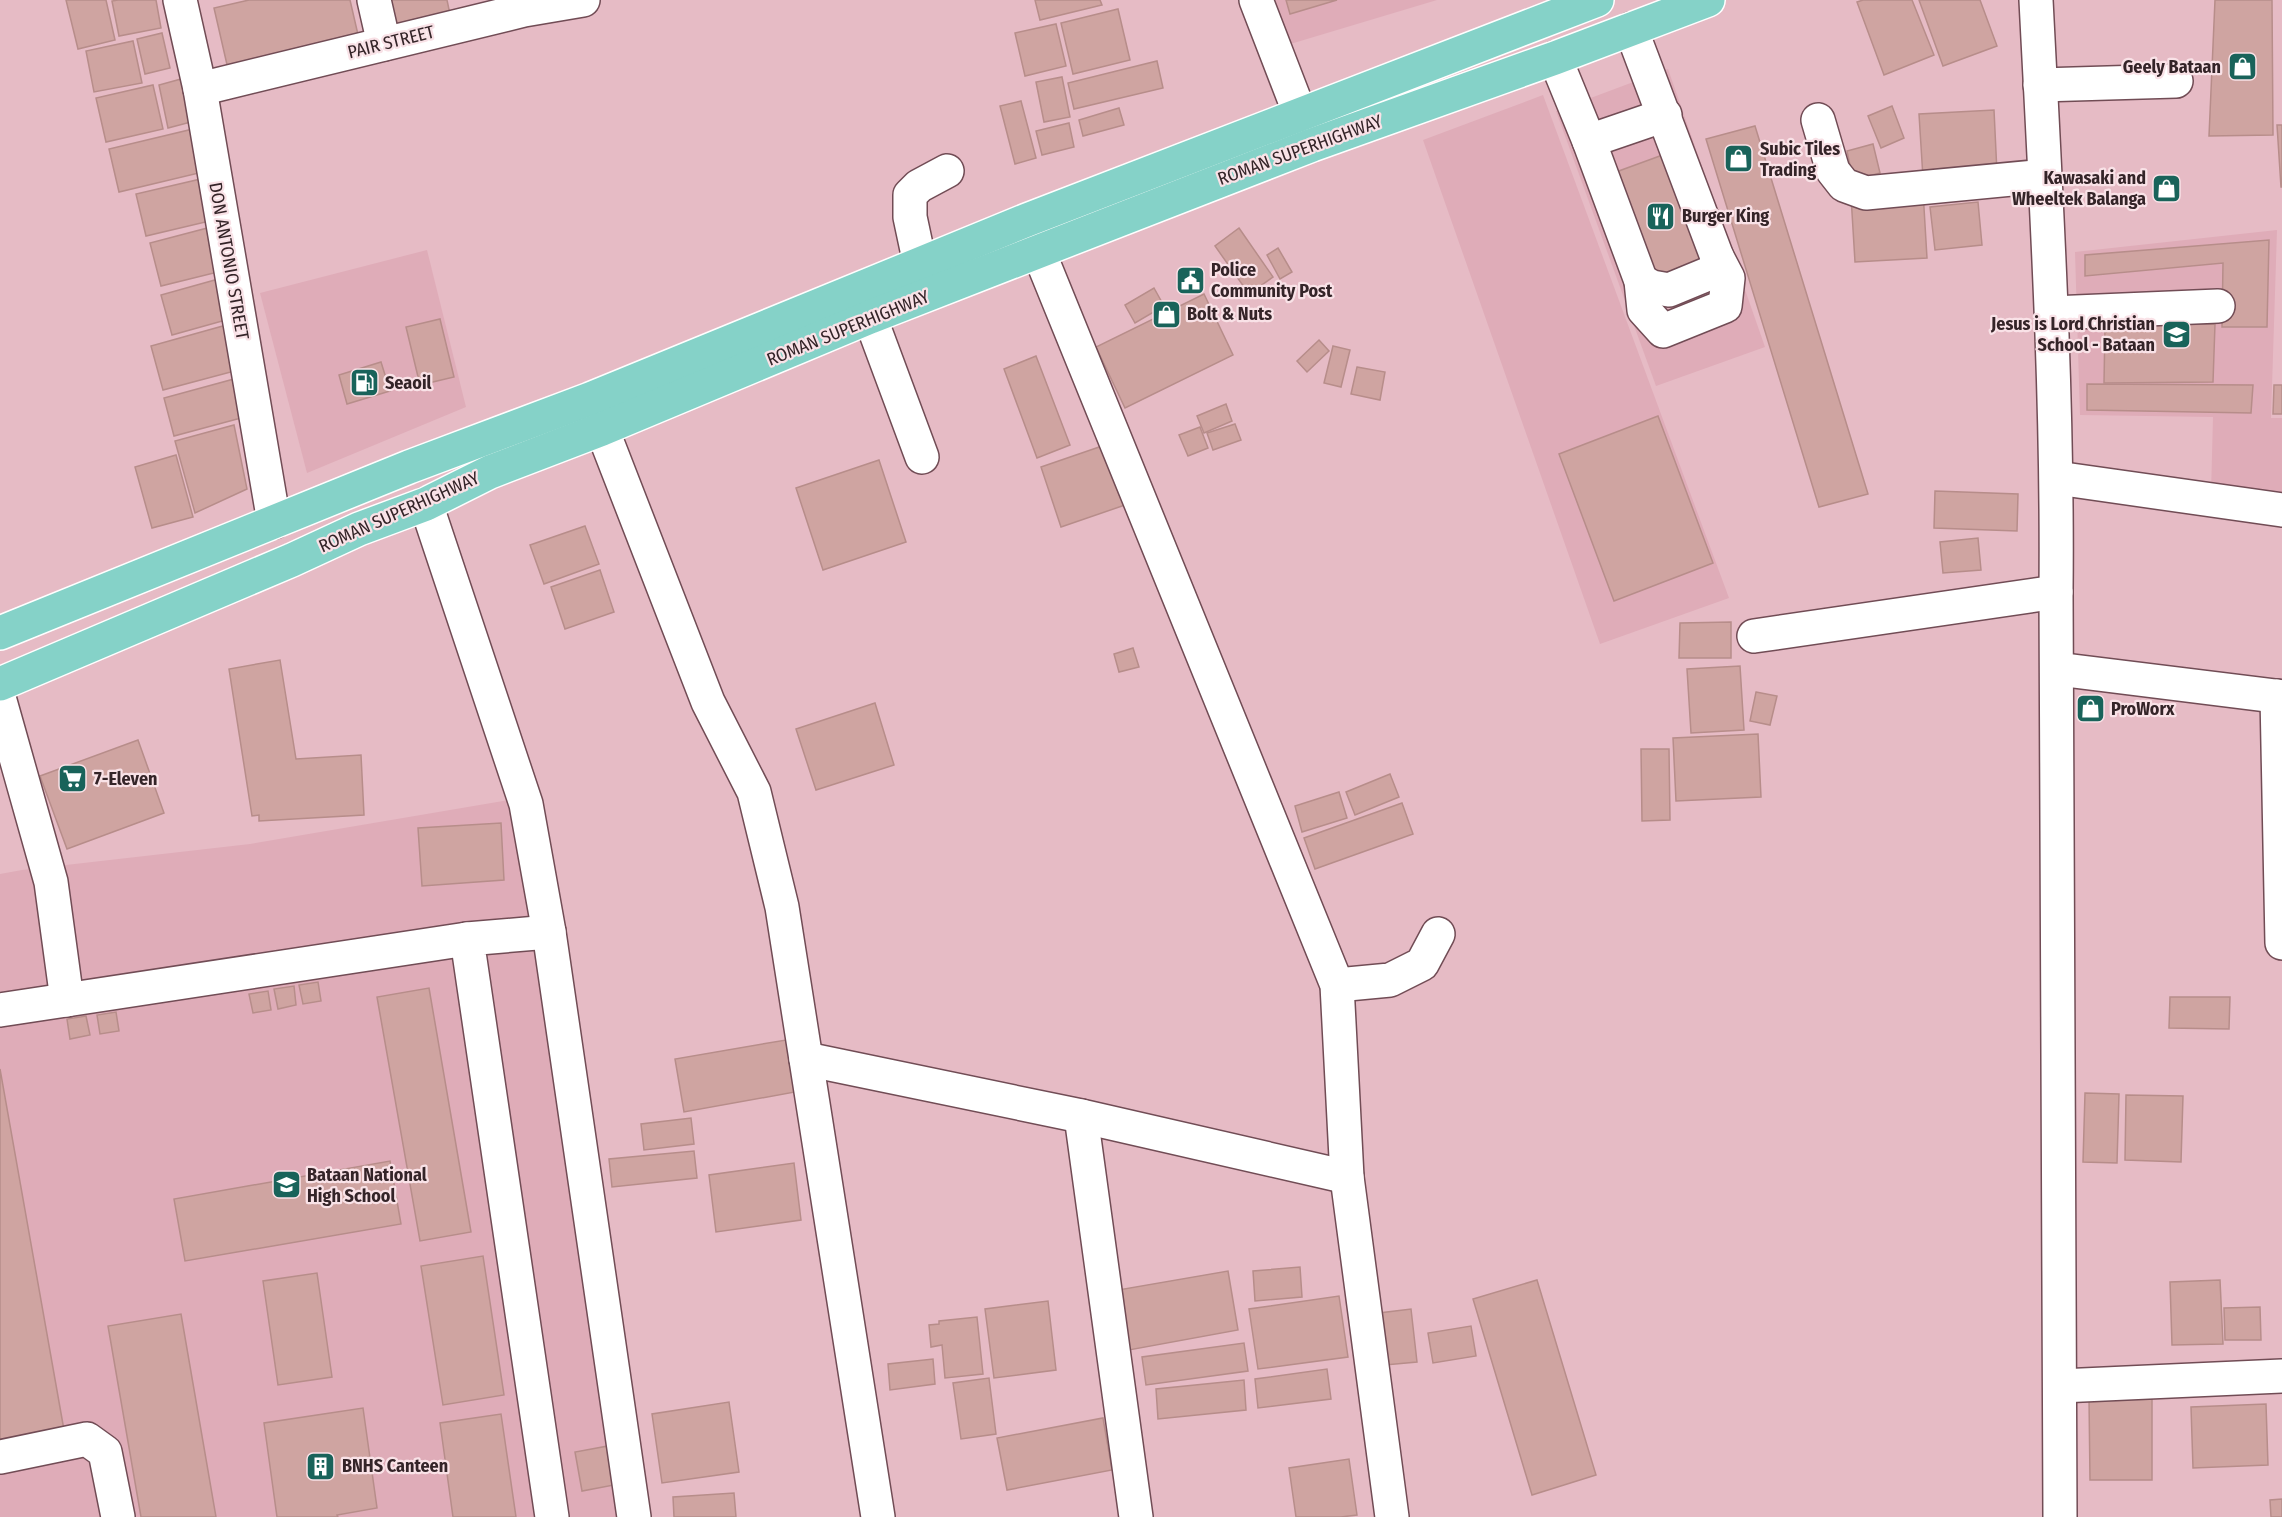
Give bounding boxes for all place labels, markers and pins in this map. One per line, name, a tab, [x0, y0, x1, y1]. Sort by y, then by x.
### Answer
shop icon: Geely Bataan	[2226, 51, 2258, 83]
place label: Geely Bataan	[2123, 56, 2221, 78]
place label: Subic Tiles Trading	[1760, 138, 1840, 181]
shop icon: Subic Tiles Trading	[1723, 143, 1755, 175]
place label: Kawasaki and Wheeltek Balanga	[2012, 167, 2146, 210]
shop icon: Kawasaki and Wheeltek Balanga	[2151, 172, 2183, 204]
restaurant icon: Burger King	[1645, 200, 1677, 232]
place label: Burger King	[1682, 205, 1769, 227]
place label: Police Community Post	[1211, 259, 1333, 302]
public building icon: Police Community Post	[1174, 264, 1206, 296]
shop icon: Bolt & Nuts	[1150, 298, 1182, 330]
place label: Bolt & Nuts	[1187, 303, 1272, 325]
place label: Jesus is Lord Christian School - Bataan	[1990, 313, 2155, 356]
school or university icon: Jesus is Lord Christian School - Bataan	[2160, 318, 2192, 350]
fuel station icon: Seaoil	[348, 367, 380, 399]
place label: Seaoil	[385, 372, 432, 394]
shop icon: ProWorx	[2074, 693, 2106, 725]
place label: ProWorx	[2111, 698, 2175, 720]
supermarket icon: 7-Eleven	[57, 763, 89, 795]
place label: 7-Eleven	[94, 768, 157, 790]
place label: Bataan National High School	[307, 1164, 427, 1207]
school or university icon: Bataan National High School	[270, 1169, 302, 1201]
building icon: BNHS Canteen	[305, 1450, 337, 1482]
place label: BNHS Canteen	[342, 1455, 448, 1477]

